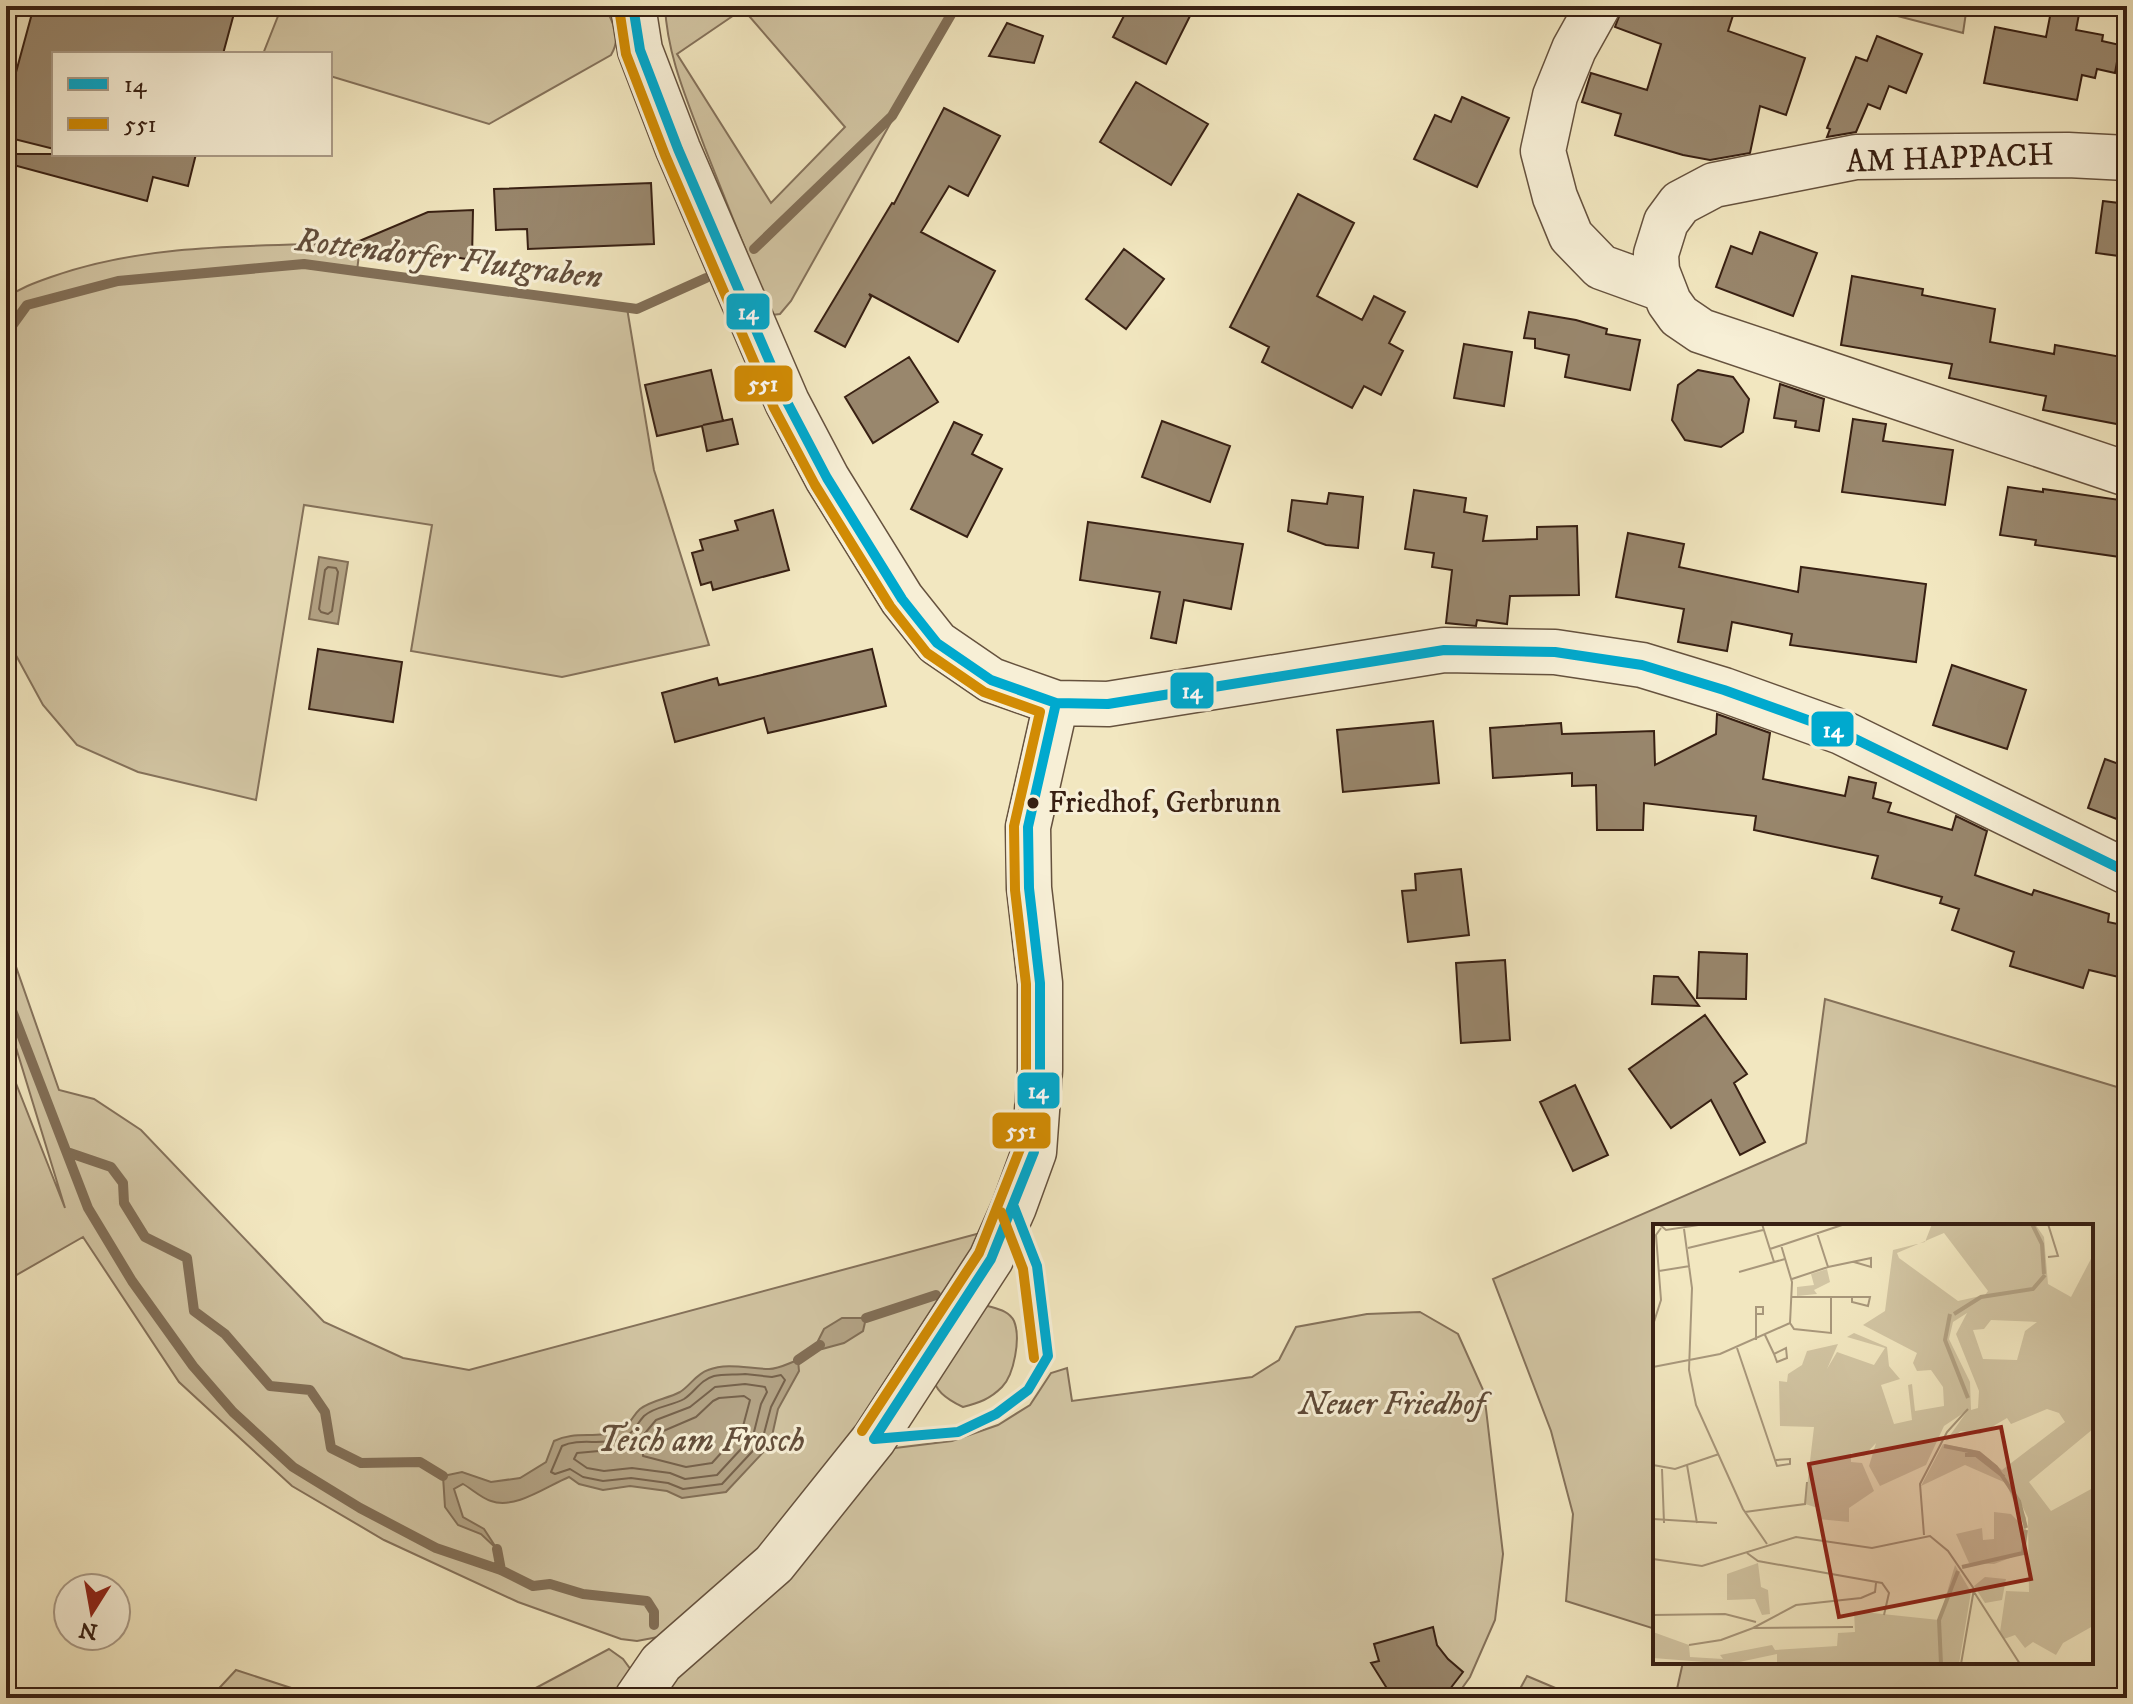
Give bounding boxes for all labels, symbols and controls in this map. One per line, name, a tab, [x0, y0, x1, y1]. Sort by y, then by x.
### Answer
legend	[52, 52, 332, 156]
text: 14	[124, 70, 148, 100]
text: 551	[124, 110, 157, 140]
street label: AM HAPPACH	[1845, 135, 2055, 183]
water label: Rottendorfer Flutgraben	[292, 219, 605, 299]
line badge: 14	[725, 292, 771, 331]
text: 14	[738, 299, 760, 326]
line badge: 551	[733, 364, 794, 403]
text: 551	[747, 371, 778, 398]
line badge: 14	[1169, 671, 1215, 710]
text: 14	[1182, 678, 1204, 705]
line badge: 14	[1810, 710, 1855, 748]
text: 14	[1823, 717, 1845, 744]
place label: Friedhof, Gerbrunn	[1048, 785, 1281, 822]
marker: Friedhof, Gerbrunn	[1025, 795, 1041, 811]
line badge: 14	[1016, 1071, 1061, 1110]
text: 14	[1028, 1078, 1050, 1105]
line badge: 551	[991, 1111, 1052, 1150]
text: 551	[1005, 1118, 1036, 1145]
inset map	[1653, 1224, 2093, 1664]
park label: Neuer Friedhof	[1297, 1385, 1493, 1425]
water label: Teich am Frosch	[597, 1420, 805, 1462]
north arrow	[52, 1572, 132, 1652]
text: N	[77, 1615, 100, 1645]

